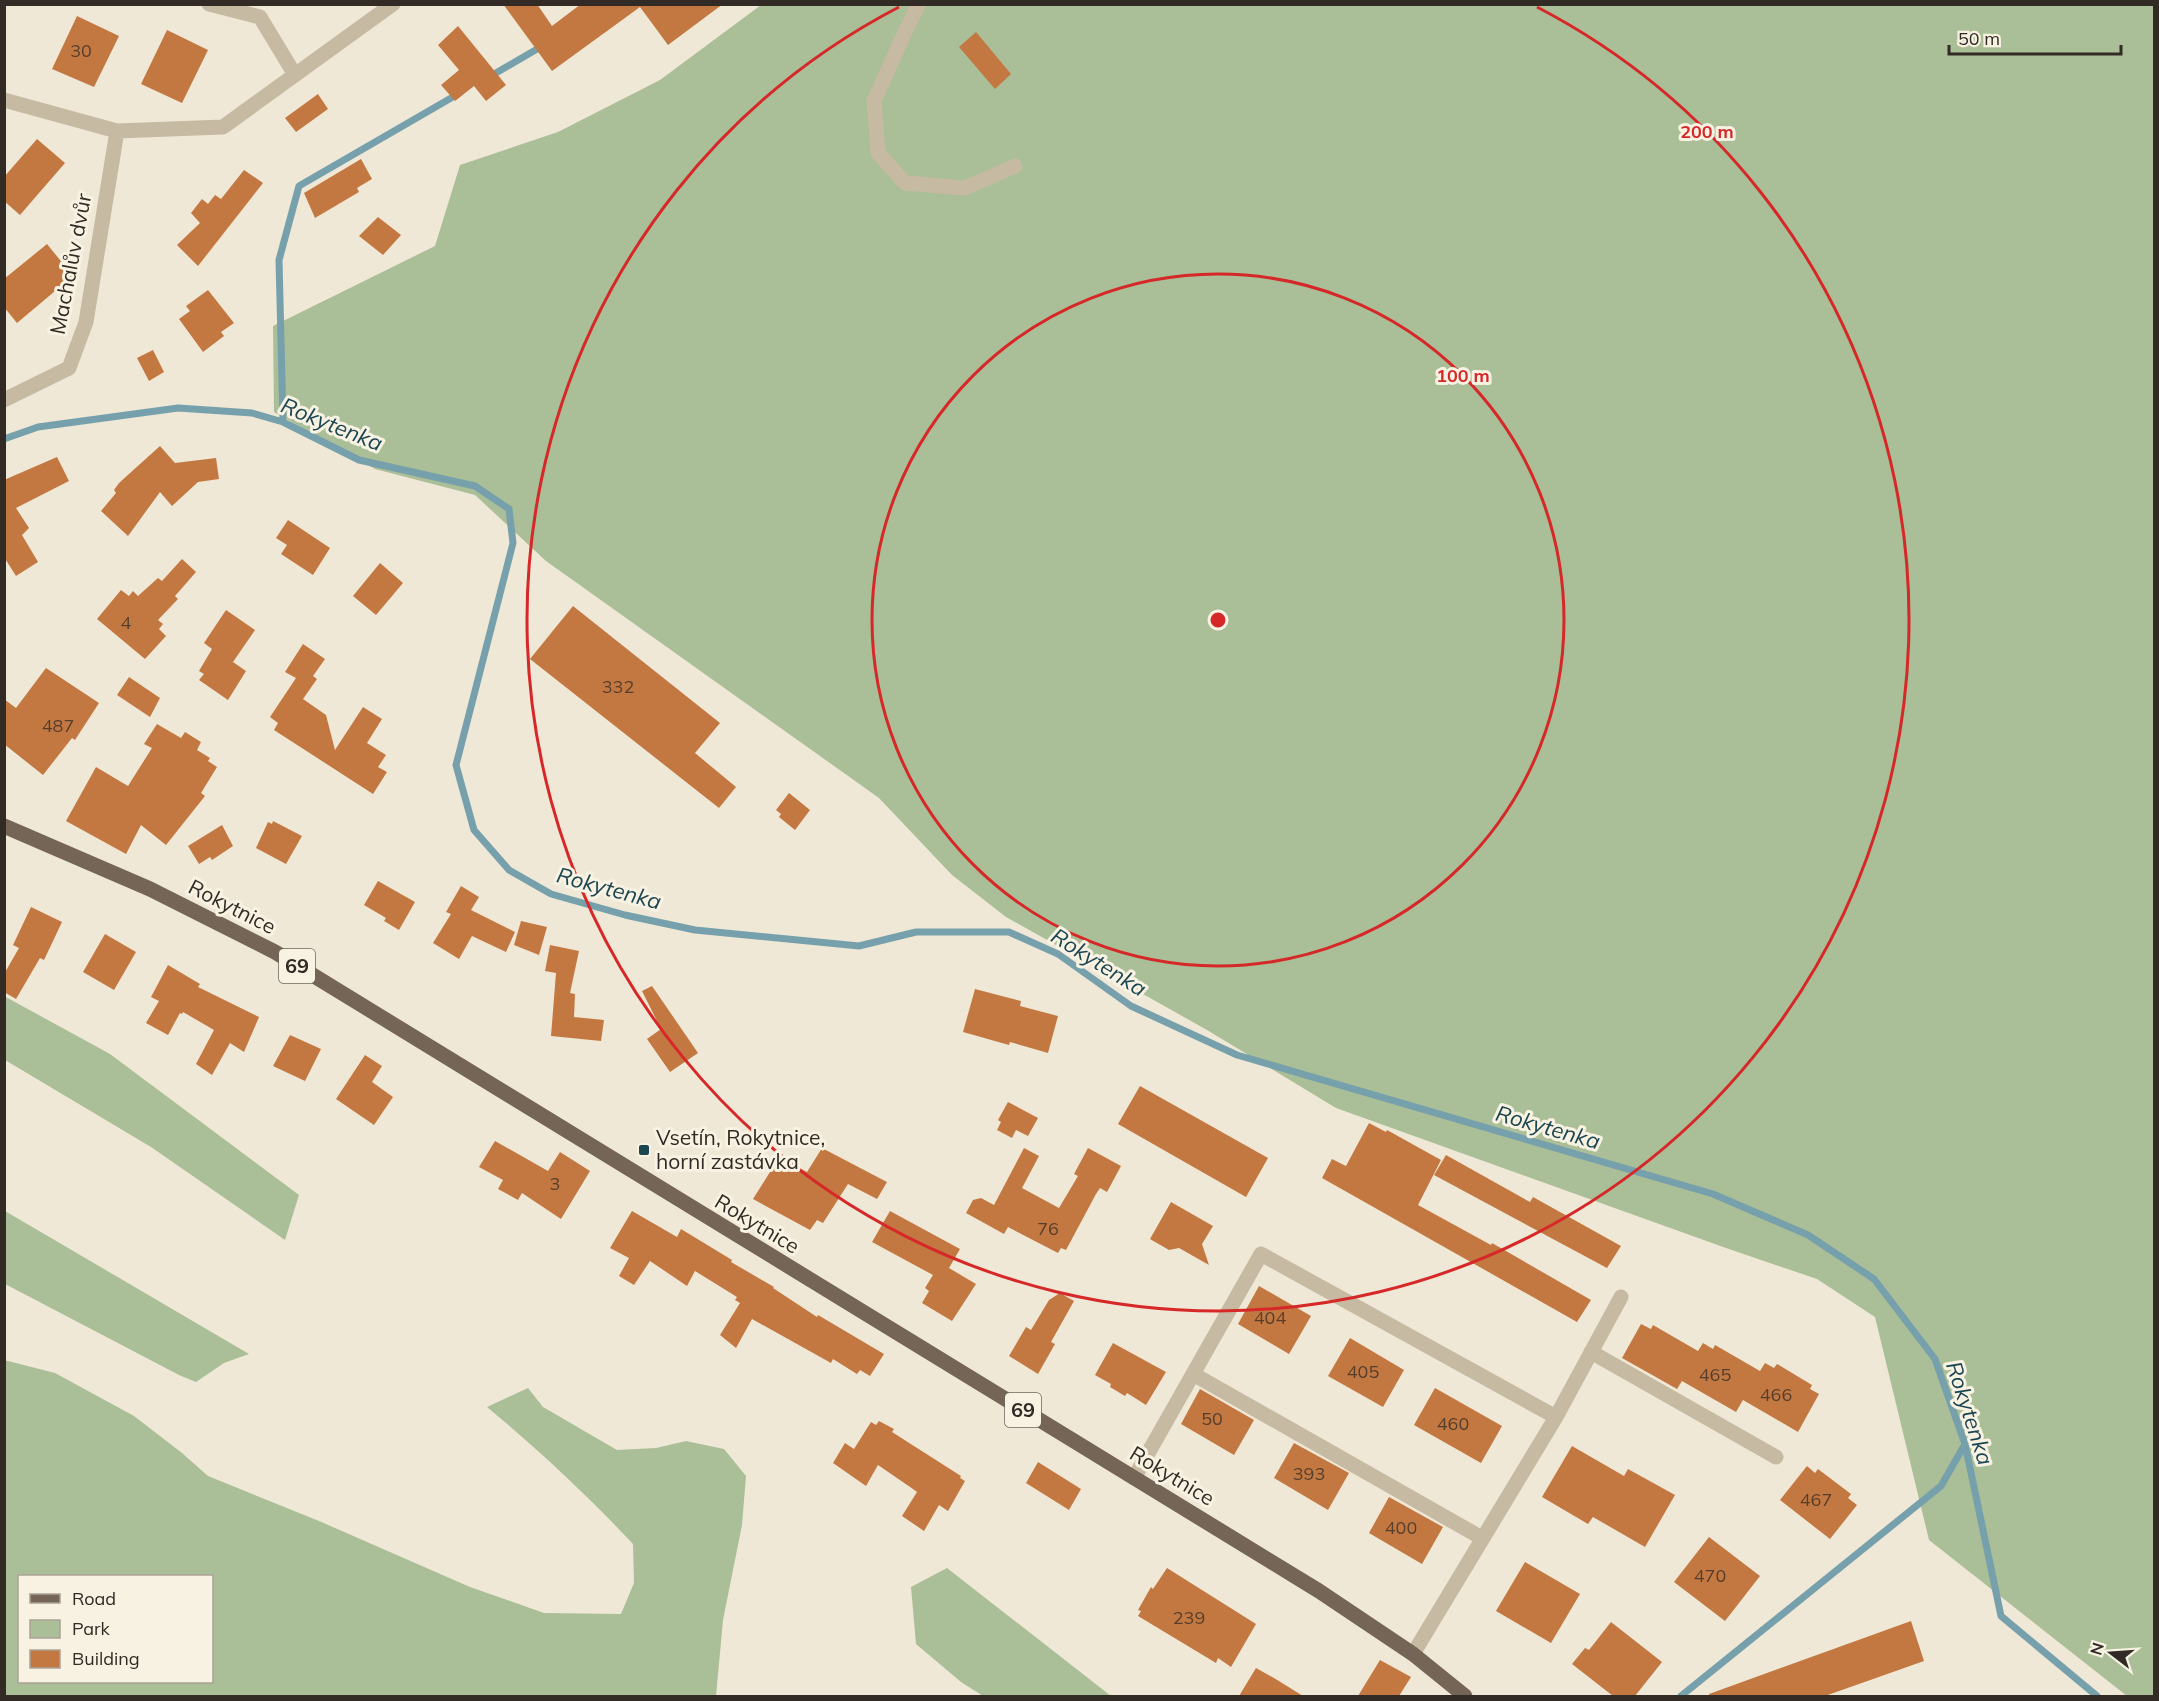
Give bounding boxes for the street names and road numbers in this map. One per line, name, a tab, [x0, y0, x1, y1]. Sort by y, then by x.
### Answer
street label: Machalův dvůr	[44, 191, 97, 337]
street label: Rokytnice	[185, 873, 280, 939]
road number: 69	[279, 949, 315, 983]
street label: Rokytnice	[710, 1188, 805, 1259]
road number: 69	[1005, 1393, 1041, 1427]
street label: Rokytnice	[1125, 1440, 1220, 1511]

